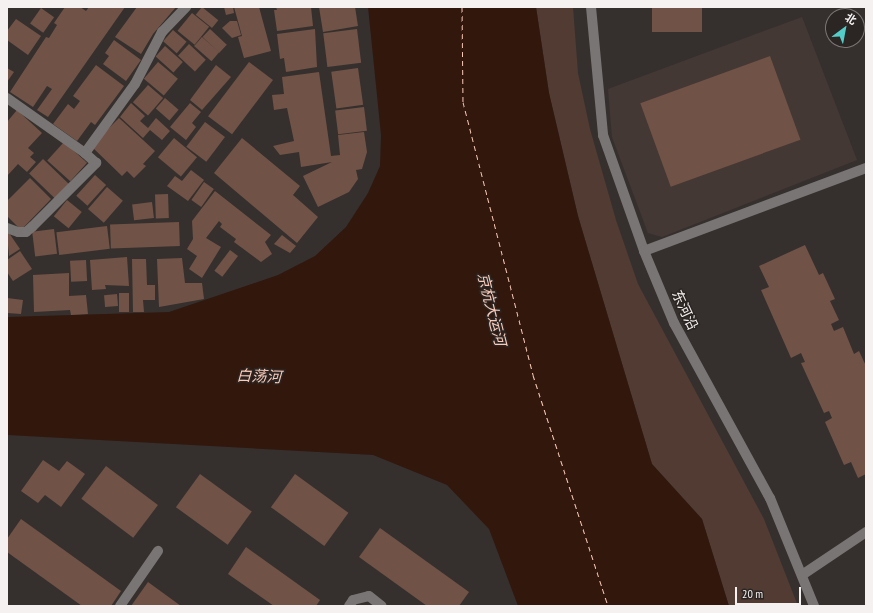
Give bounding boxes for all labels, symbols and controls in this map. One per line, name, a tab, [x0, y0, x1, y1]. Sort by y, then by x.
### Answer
north arrow	[825, 8, 865, 48]
text: 北	[842, 10, 859, 28]
water label: 京杭大运河	[474, 270, 510, 348]
street label: 东河沿	[669, 287, 701, 333]
water label: 白荡河	[236, 366, 282, 386]
scale bar	[737, 579, 803, 605]
text: 20 m	[742, 586, 763, 601]

